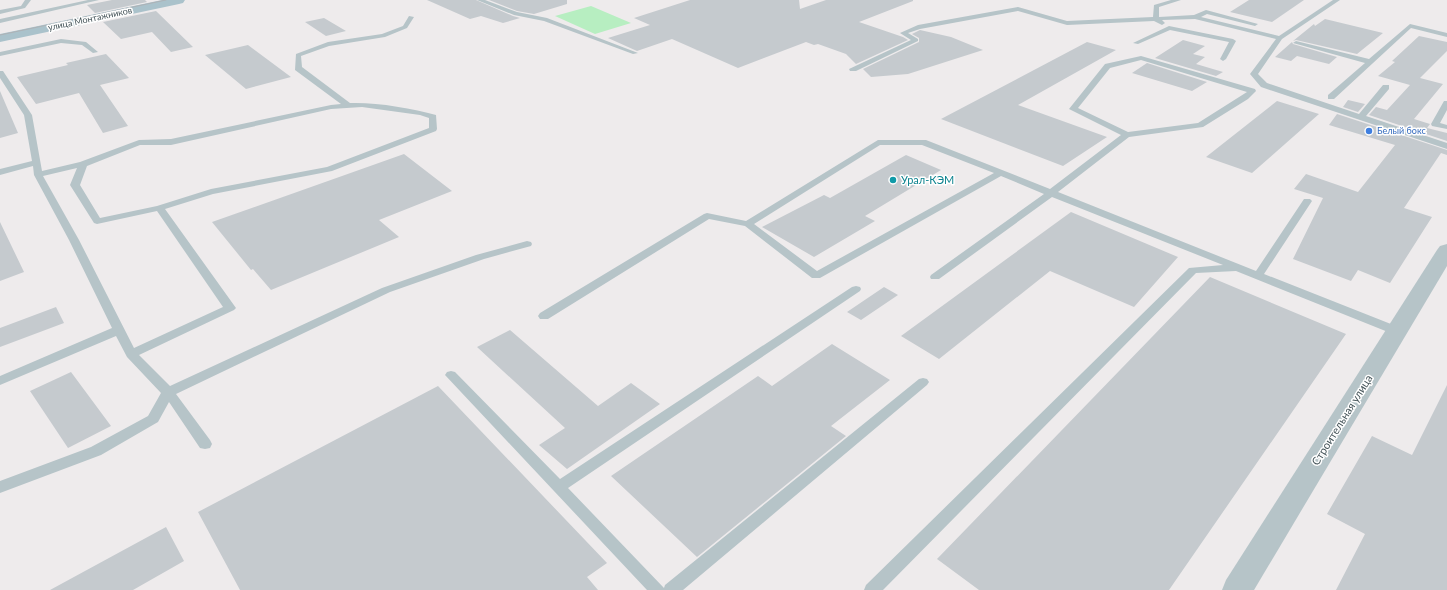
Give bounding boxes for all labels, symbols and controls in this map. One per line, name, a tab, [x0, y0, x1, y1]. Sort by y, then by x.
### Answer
street label: улица Монтажников	[47, 4, 133, 33]
place label: Белый бокс	[1377, 125, 1426, 136]
marker: Белый бокс	[1364, 126, 1374, 136]
place label: Урал-КЭМ	[901, 173, 954, 186]
marker: Урал-КЭМ	[888, 175, 898, 185]
street label: Строительная улица	[1308, 372, 1375, 467]

